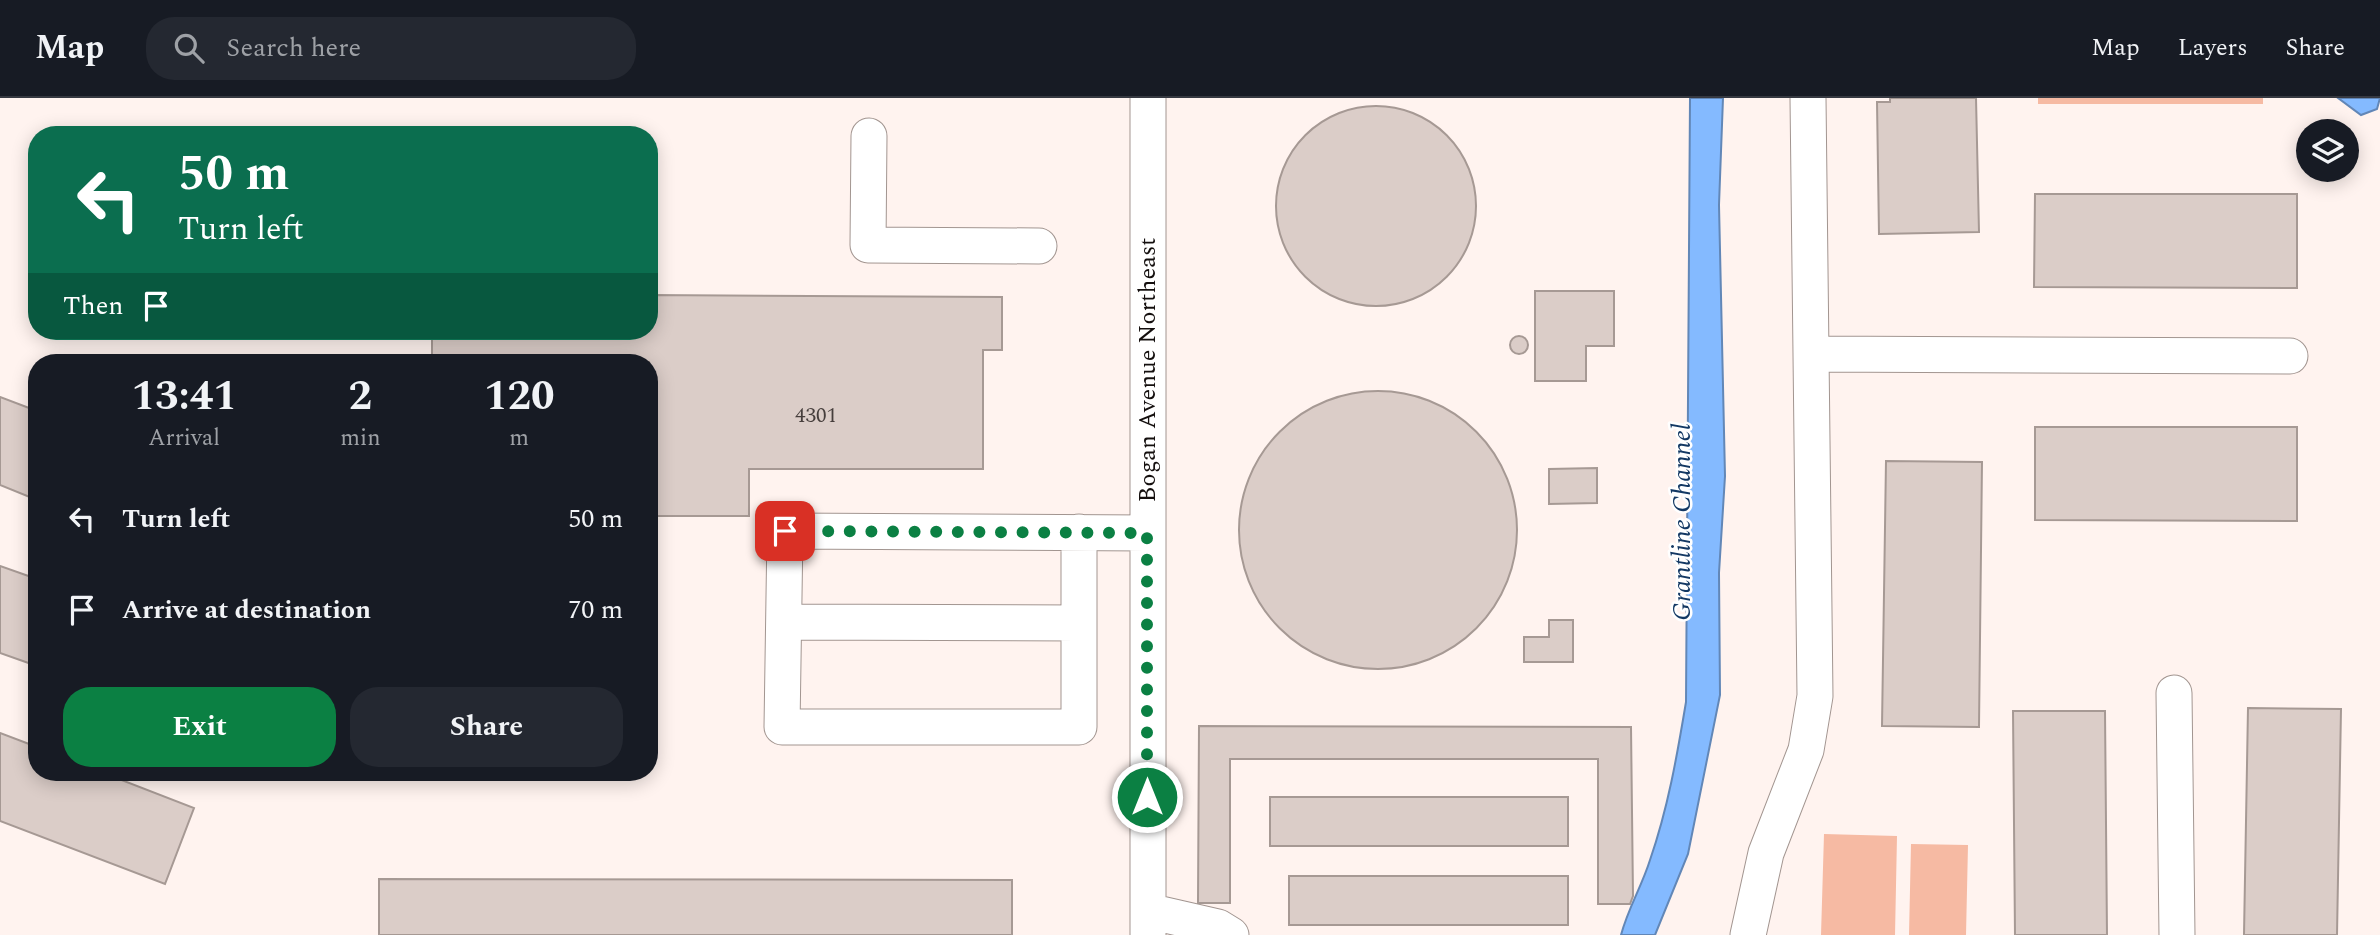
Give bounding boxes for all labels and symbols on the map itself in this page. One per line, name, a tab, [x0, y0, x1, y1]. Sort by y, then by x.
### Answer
street label: Bogan Avenue Northeast	[1130, 237, 1166, 503]
house number: 4301	[795, 400, 837, 432]
water label: Grantline Channel	[1662, 423, 1702, 621]
pin	[755, 501, 815, 561]
position arrow	[1110, 760, 1184, 834]

